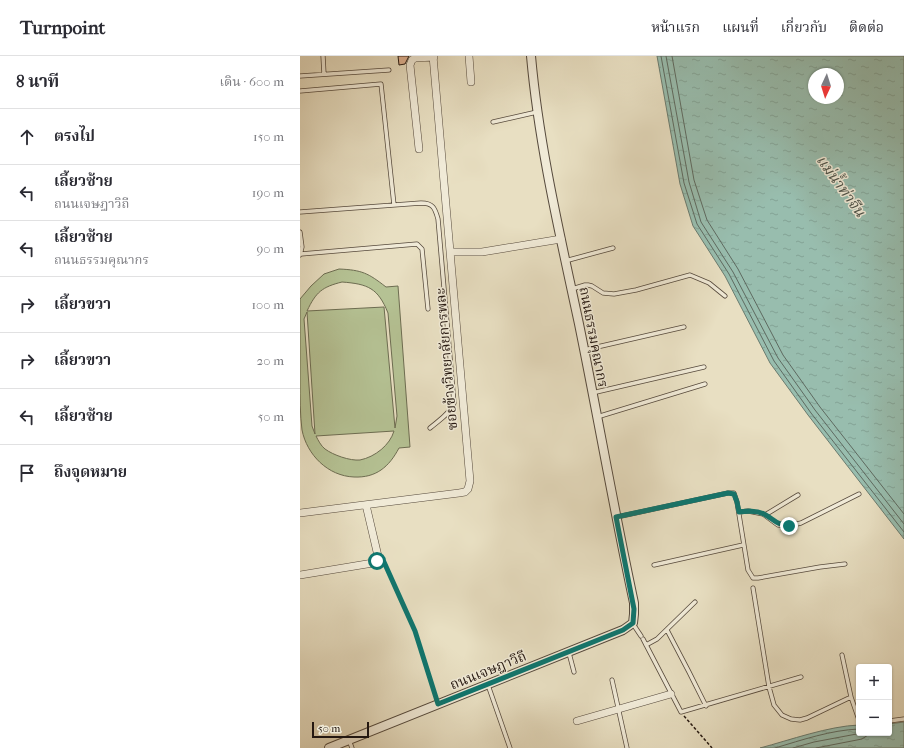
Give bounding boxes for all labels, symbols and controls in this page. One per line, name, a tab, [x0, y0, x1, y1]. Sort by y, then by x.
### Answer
text: Turnpoint	[20, 17, 105, 39]
text: หน้าแรก	[651, 19, 700, 36]
text: แผนที่	[722, 19, 759, 36]
text: เกี่ยวกับ	[781, 19, 827, 36]
text: ติดต่อ	[849, 19, 884, 36]
north arrow	[808, 68, 844, 104]
text: 8 นาที	[16, 71, 59, 91]
text: เดิน · 600 m	[219, 74, 284, 89]
icon: ahead	[16, 126, 38, 148]
text: ตรงไป	[54, 127, 95, 145]
text: 150 m	[253, 129, 284, 144]
water label: แม่น้ำท่าจีน	[813, 150, 871, 220]
text: เลี้ยวซ้าย	[54, 172, 113, 190]
icon: left	[16, 182, 38, 204]
text: 190 m	[252, 185, 284, 200]
text: ถนนเจษฎาวิถี	[54, 196, 129, 211]
text: เลี้ยวซ้าย	[54, 228, 113, 246]
icon: left	[16, 238, 38, 260]
text: 90 m	[256, 241, 284, 256]
text: ถนนธรรมคุณากร	[54, 252, 149, 267]
street label: ถนนธรรมคุณากร	[575, 285, 612, 389]
street label: ซอยข้างวิทยาลัยการพละ	[432, 287, 461, 431]
icon: right	[16, 294, 38, 316]
text: เลี้ยวขวา	[54, 295, 111, 313]
text: 100 m	[251, 297, 284, 312]
icon: right	[16, 350, 38, 372]
text: เลี้ยวขวา	[54, 351, 111, 369]
text: 20 m	[257, 353, 284, 368]
icon: left	[16, 406, 38, 428]
text: เลี้ยวซ้าย	[54, 407, 113, 425]
text: 50 m	[258, 409, 284, 424]
icon: arrive	[16, 462, 38, 484]
text: ถึงจุดหมาย	[54, 463, 127, 481]
route end	[780, 517, 798, 535]
route start	[368, 552, 386, 570]
street label: ถนนเจษฎาวิถี	[447, 647, 529, 694]
map controls	[856, 664, 892, 736]
button: +	[856, 664, 892, 700]
button: −	[856, 700, 892, 736]
scale bar	[312, 720, 369, 739]
text: 50 m	[318, 722, 340, 735]

